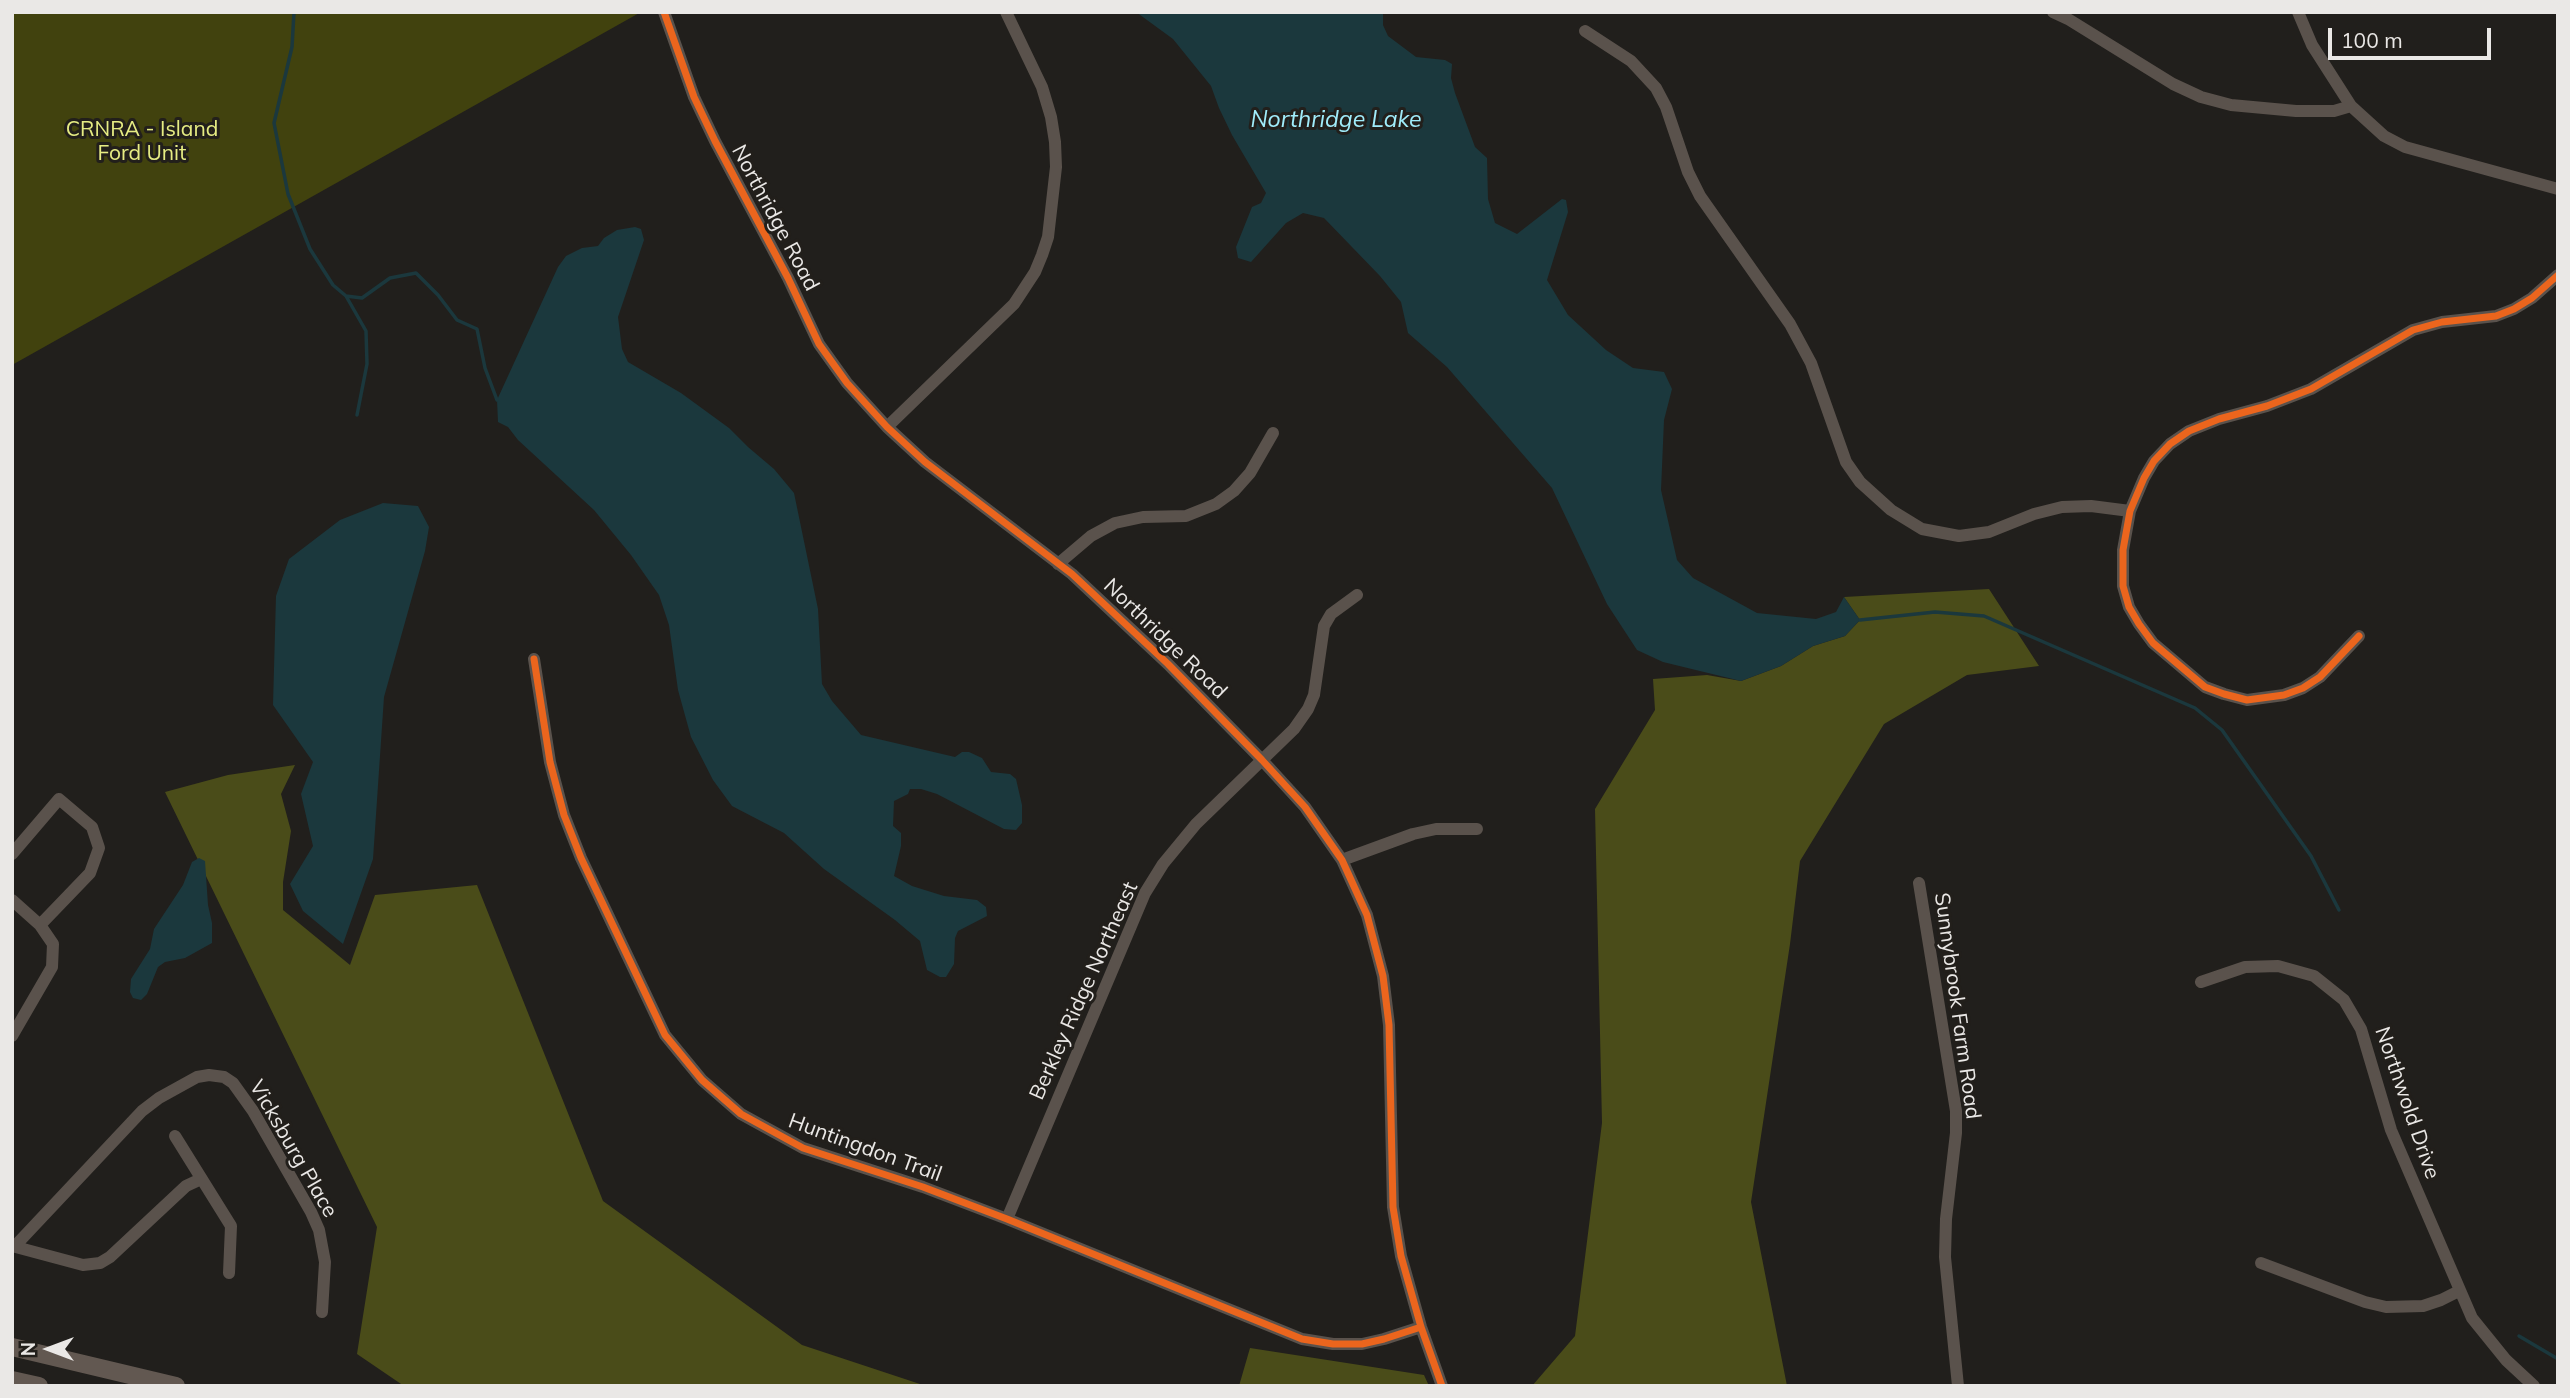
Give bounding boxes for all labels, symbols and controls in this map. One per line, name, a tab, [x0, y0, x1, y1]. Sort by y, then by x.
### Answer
scale bar	[2332, 14, 2495, 58]
text: 100 m	[2341, 27, 2403, 53]
water label: Northridge Lake	[1250, 106, 1422, 134]
park label: CRNRA - Island Ford Unit	[66, 117, 218, 167]
street label: Northridge Road	[726, 141, 824, 295]
street label: Northridge Road	[1098, 574, 1232, 704]
street label: Berkley Ridge Northeast	[1025, 878, 1143, 1104]
street label: Sunnybrook Farm Road	[1929, 891, 1985, 1121]
street label: Northwold Drive	[2369, 1024, 2445, 1182]
street label: Vicksburg Place	[244, 1076, 342, 1222]
street label: Huntingdon Trail	[785, 1109, 945, 1187]
north arrow	[14, 1314, 84, 1384]
text: N	[16, 1342, 40, 1356]

